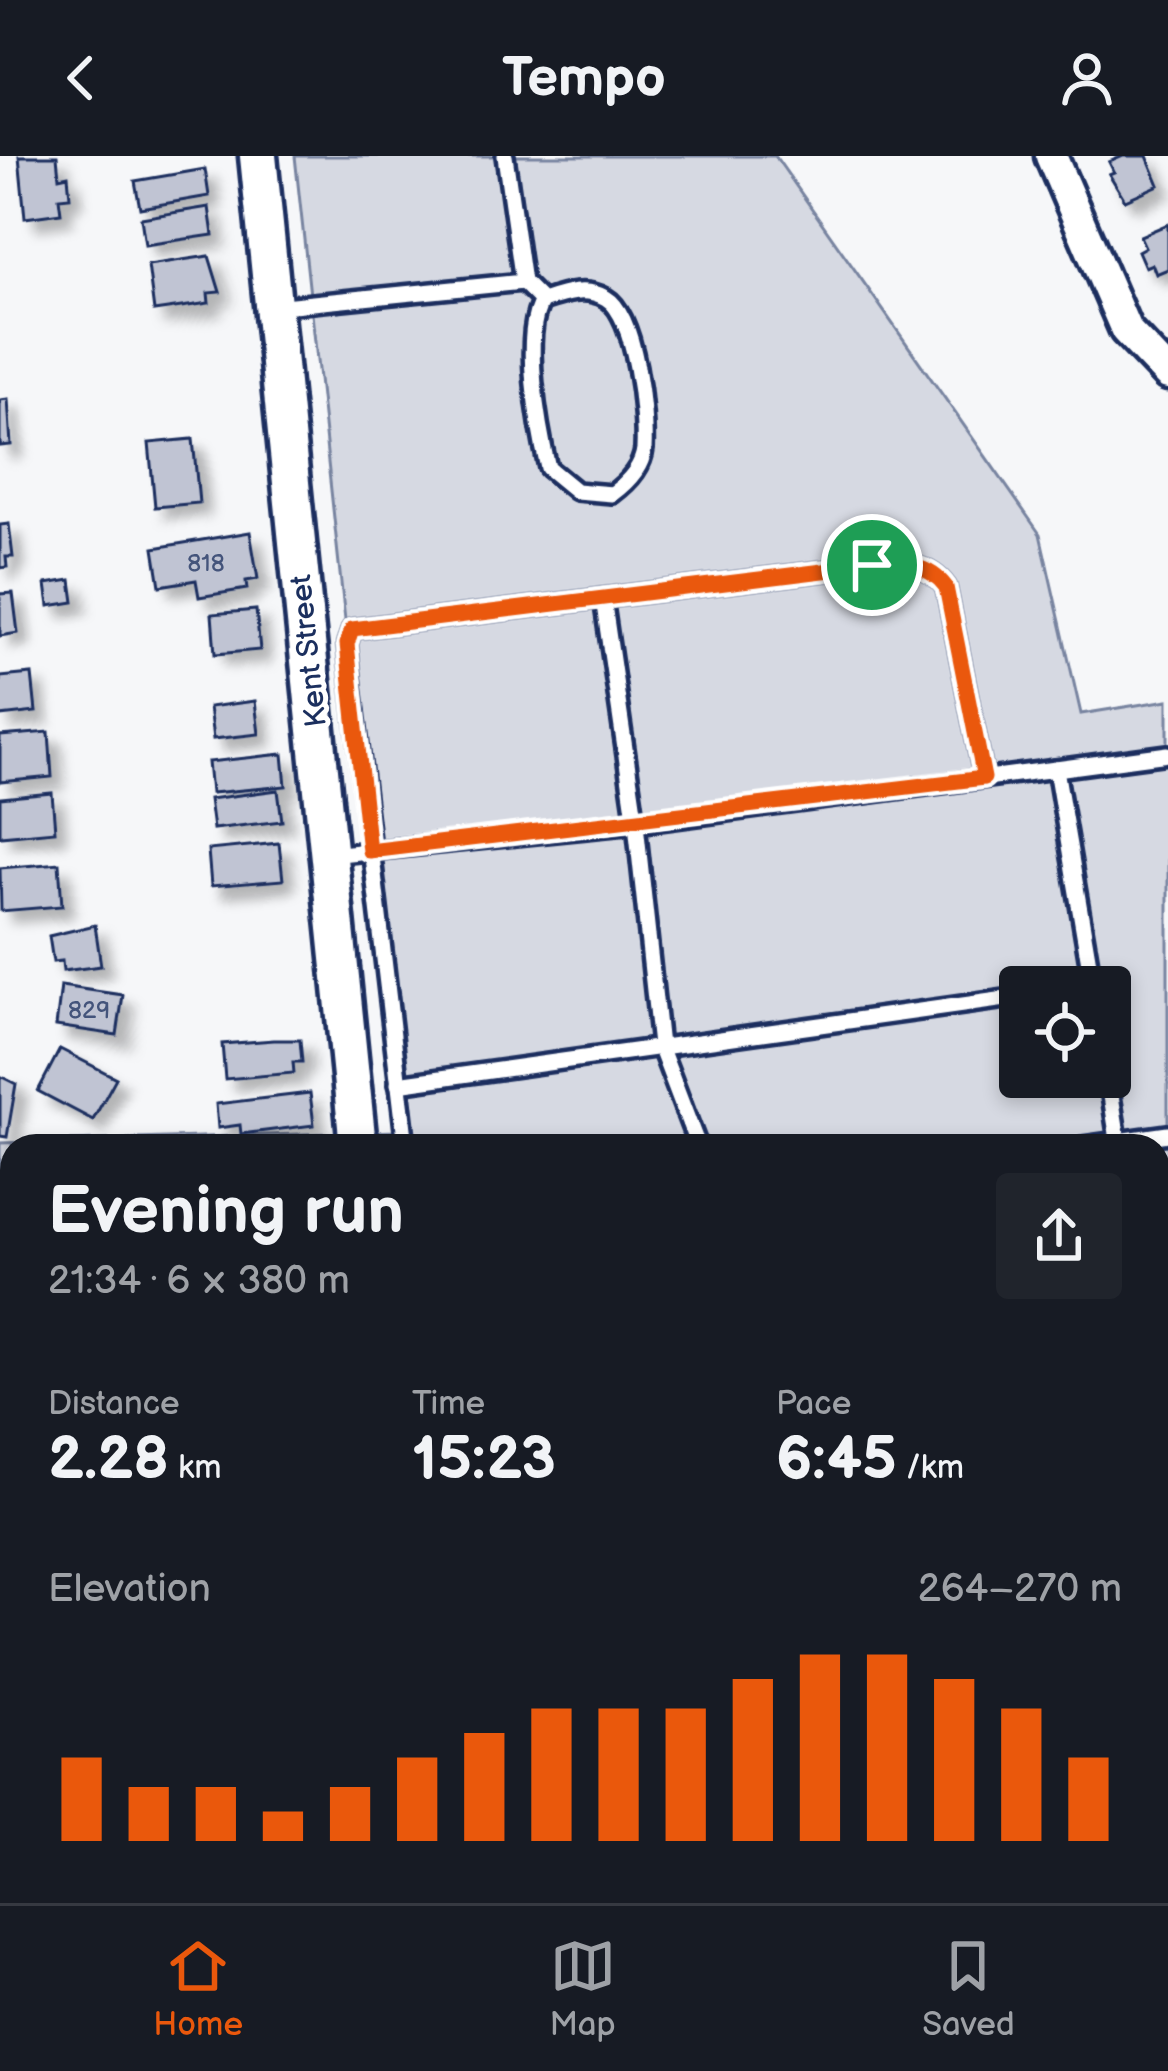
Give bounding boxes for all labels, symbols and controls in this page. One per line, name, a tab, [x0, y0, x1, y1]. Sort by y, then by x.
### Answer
icon: back	[48, 45, 114, 111]
icon: person	[1054, 45, 1120, 111]
text: Tempo	[502, 46, 666, 111]
pin	[821, 514, 923, 616]
icon: arrive	[839, 532, 905, 598]
house number: 818	[187, 549, 225, 578]
street label: Kent Street	[283, 573, 335, 729]
map controls	[999, 966, 1131, 1098]
button: locate	[999, 966, 1131, 1098]
house number: 829	[68, 996, 110, 1025]
text: Evening run	[48, 1173, 404, 1252]
button: share	[996, 1173, 1122, 1299]
text: 21:34 · 6 × 380 m	[48, 1258, 350, 1305]
text: Distance	[48, 1384, 180, 1424]
text: Time	[412, 1384, 485, 1424]
text: Pace	[776, 1384, 851, 1424]
text: 2.28	[48, 1424, 169, 1496]
text: 15:23	[412, 1424, 556, 1496]
text: 6:45	[776, 1424, 897, 1496]
text: km	[169, 1448, 222, 1488]
text: /km	[897, 1448, 964, 1488]
text: Elevation	[48, 1566, 211, 1613]
text: 264–270 m	[918, 1566, 1122, 1613]
tab: Home	[153, 1933, 243, 2045]
tab: Map	[549, 1933, 616, 2045]
tab: Saved	[922, 1933, 1015, 2045]

